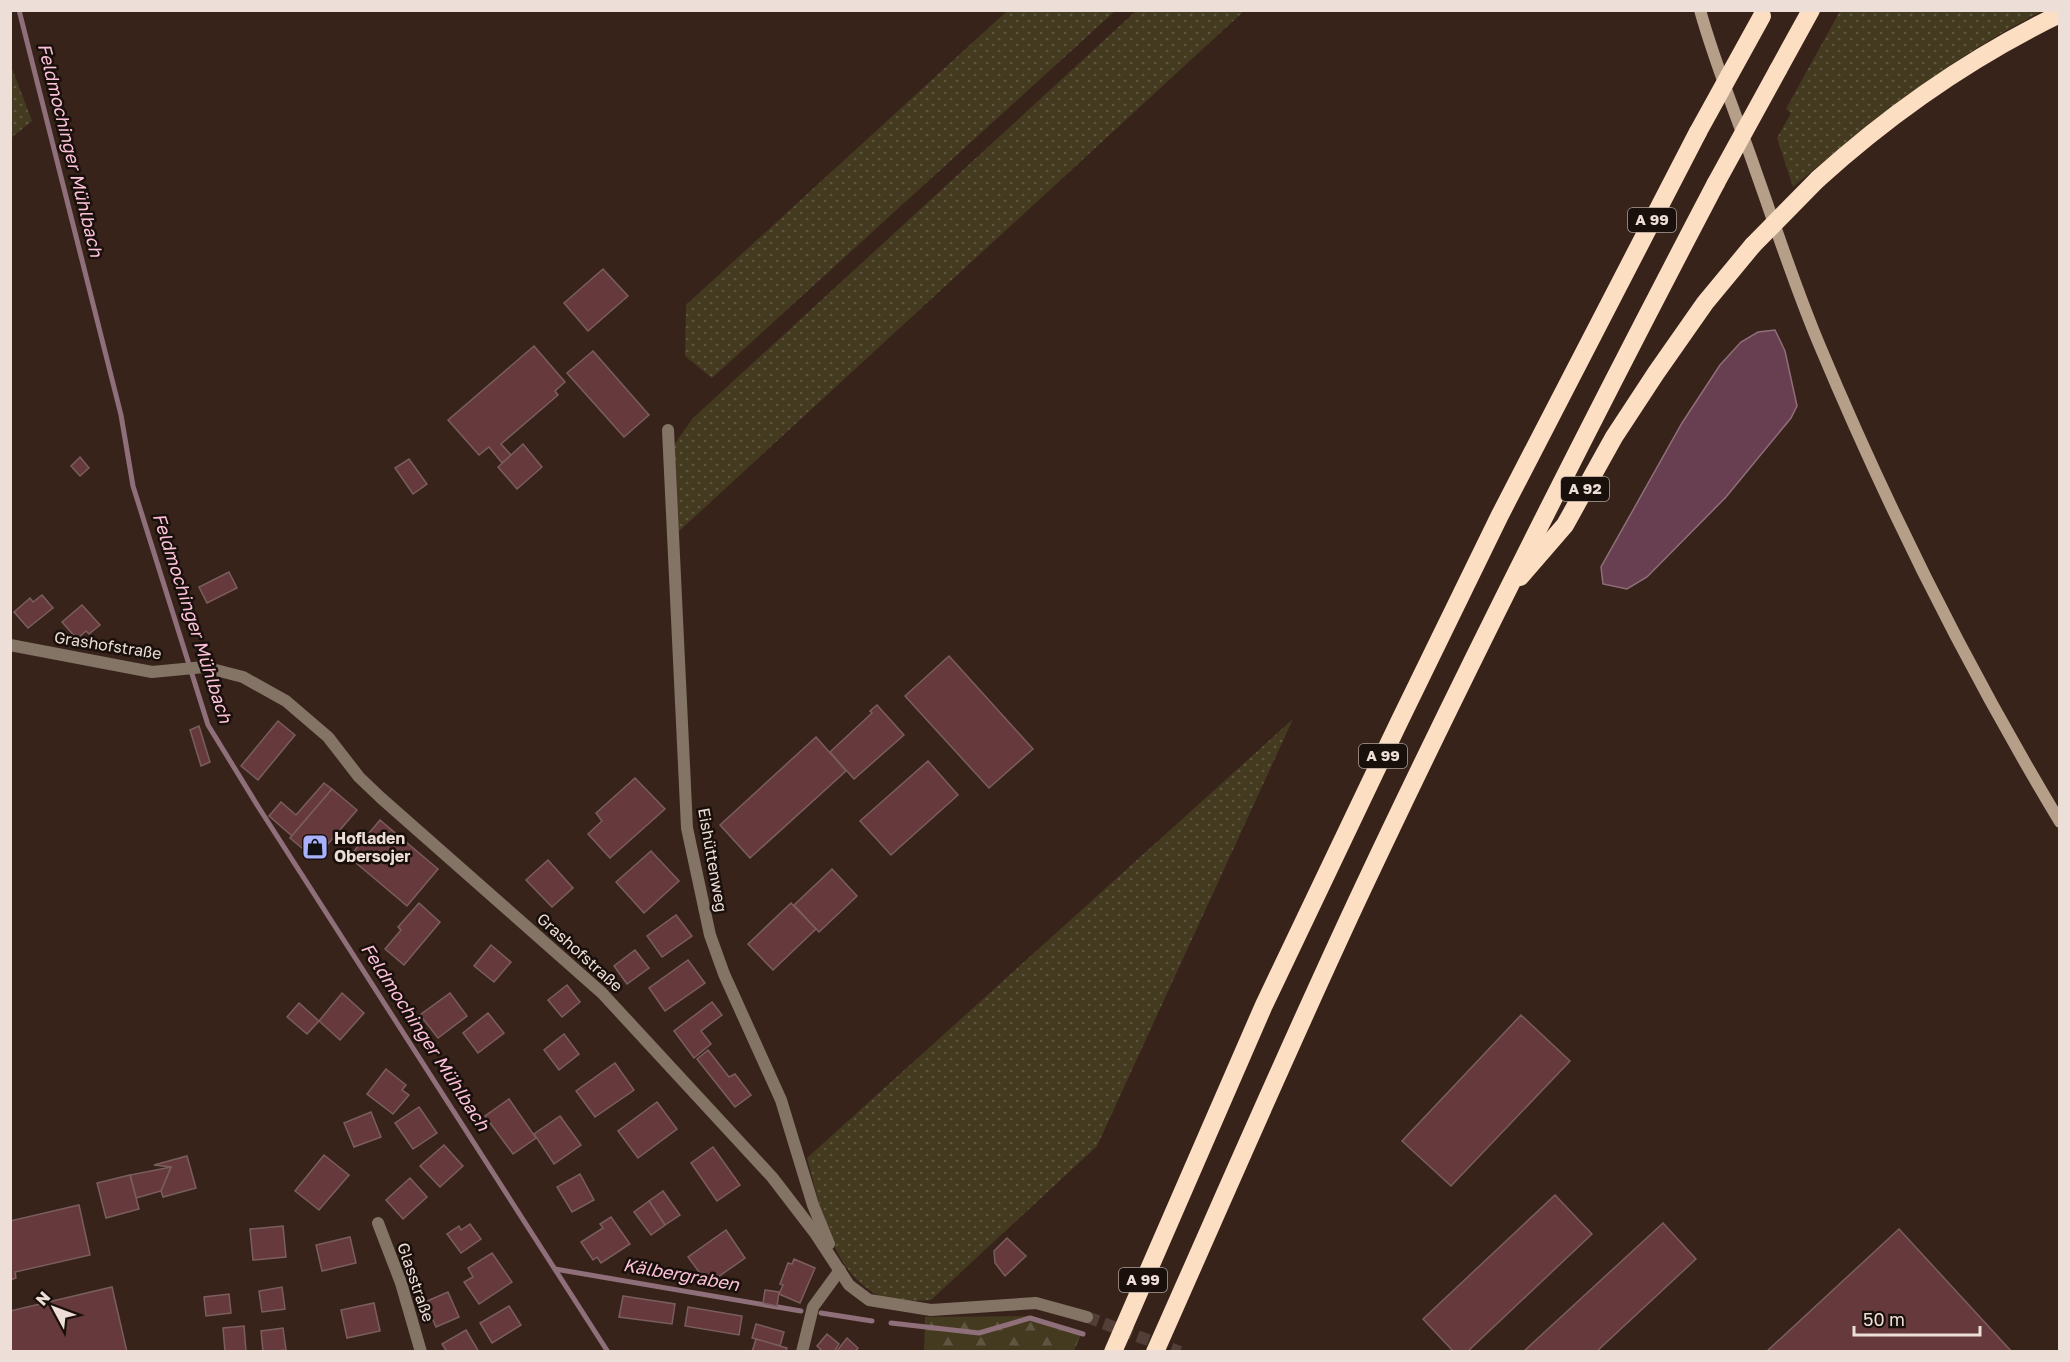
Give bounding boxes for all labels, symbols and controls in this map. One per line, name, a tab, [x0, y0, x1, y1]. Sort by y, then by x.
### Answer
water label: Feldmochinger Mühlbach	[34, 41, 108, 260]
road number: A 99	[1628, 208, 1676, 232]
road number: A 92	[1561, 477, 1609, 501]
water label: Feldmochinger Mühlbach	[149, 510, 238, 726]
street label: Grashofstraße	[53, 627, 163, 663]
road number: A 99	[1359, 744, 1407, 768]
street label: Eishüttenweg	[694, 806, 732, 914]
place label: Hofladen Obersojer	[334, 828, 410, 866]
shop icon: Hofladen Obersojer	[300, 832, 330, 862]
street label: Grashofstraße	[533, 908, 627, 996]
water label: Feldmochinger Mühlbach	[357, 938, 495, 1135]
street label: Glasstraße	[393, 1240, 439, 1324]
water label: Kälbergraben	[622, 1253, 742, 1295]
road number: A 99	[1119, 1268, 1167, 1292]
north arrow	[24, 1278, 84, 1338]
text: N	[31, 1287, 54, 1309]
scale bar	[1854, 1299, 1980, 1337]
text: 50 m	[1863, 1308, 1905, 1330]

